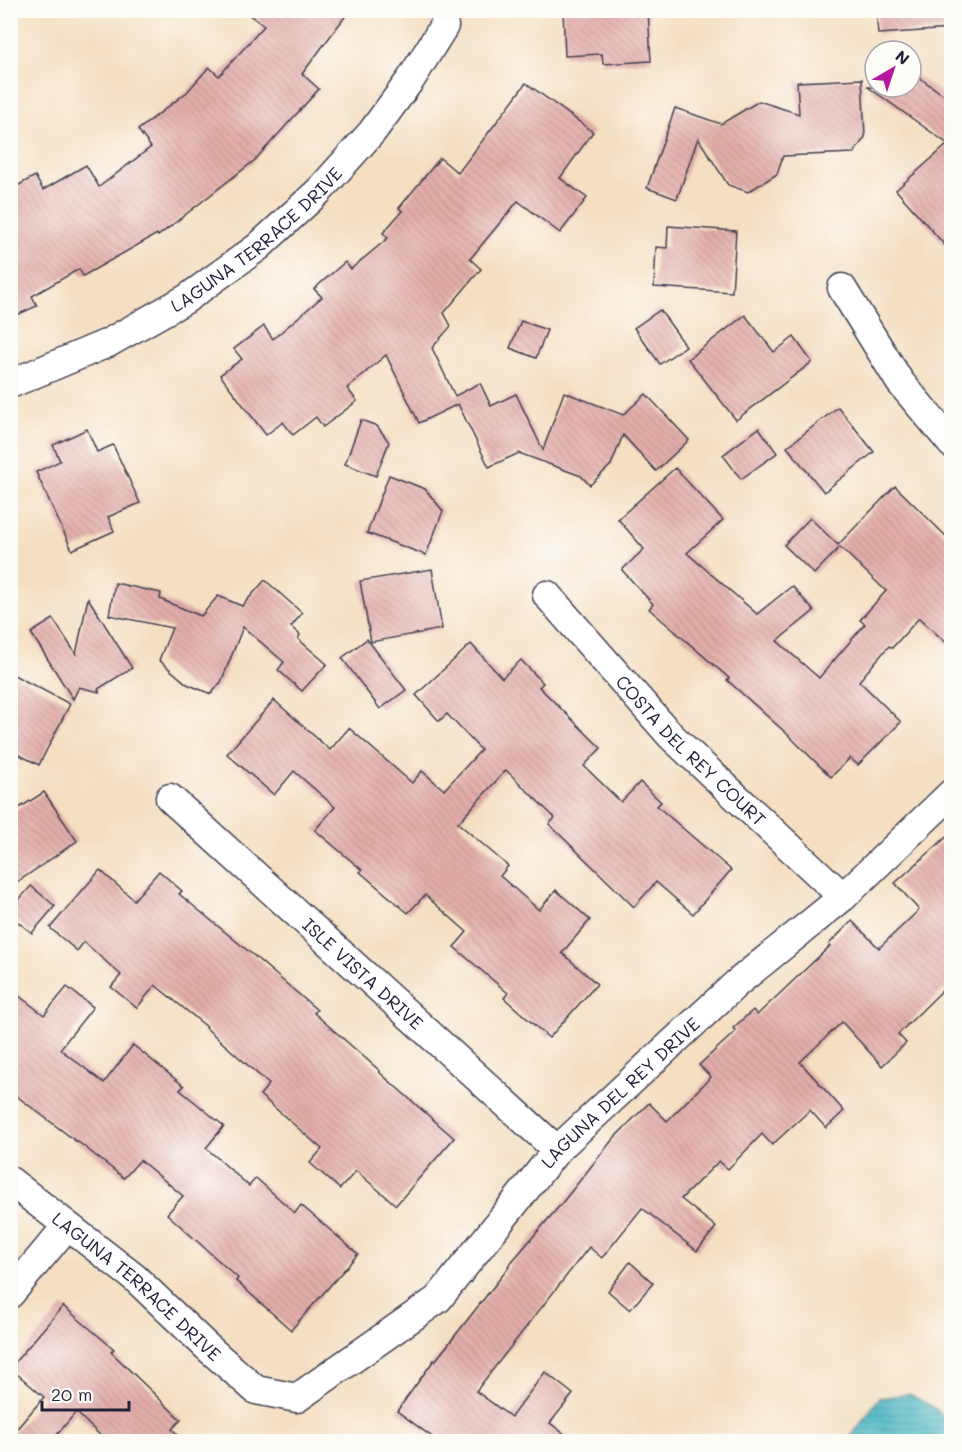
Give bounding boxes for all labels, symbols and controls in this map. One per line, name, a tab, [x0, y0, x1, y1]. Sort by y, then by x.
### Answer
north arrow	[863, 39, 923, 99]
text: N	[891, 45, 914, 69]
street label: LAGUNA TERRACE DRIVE	[166, 162, 347, 317]
street label: COSTA DEL REY COURT	[611, 670, 771, 831]
street label: ISLE VISTA DRIVE	[298, 913, 429, 1035]
street label: LAGUNA DEL REY DRIVE	[535, 1012, 705, 1173]
street label: LAGUNA TERRACE DRIVE	[48, 1206, 226, 1366]
scale bar	[42, 1374, 129, 1412]
text: 20 m	[51, 1382, 92, 1406]

